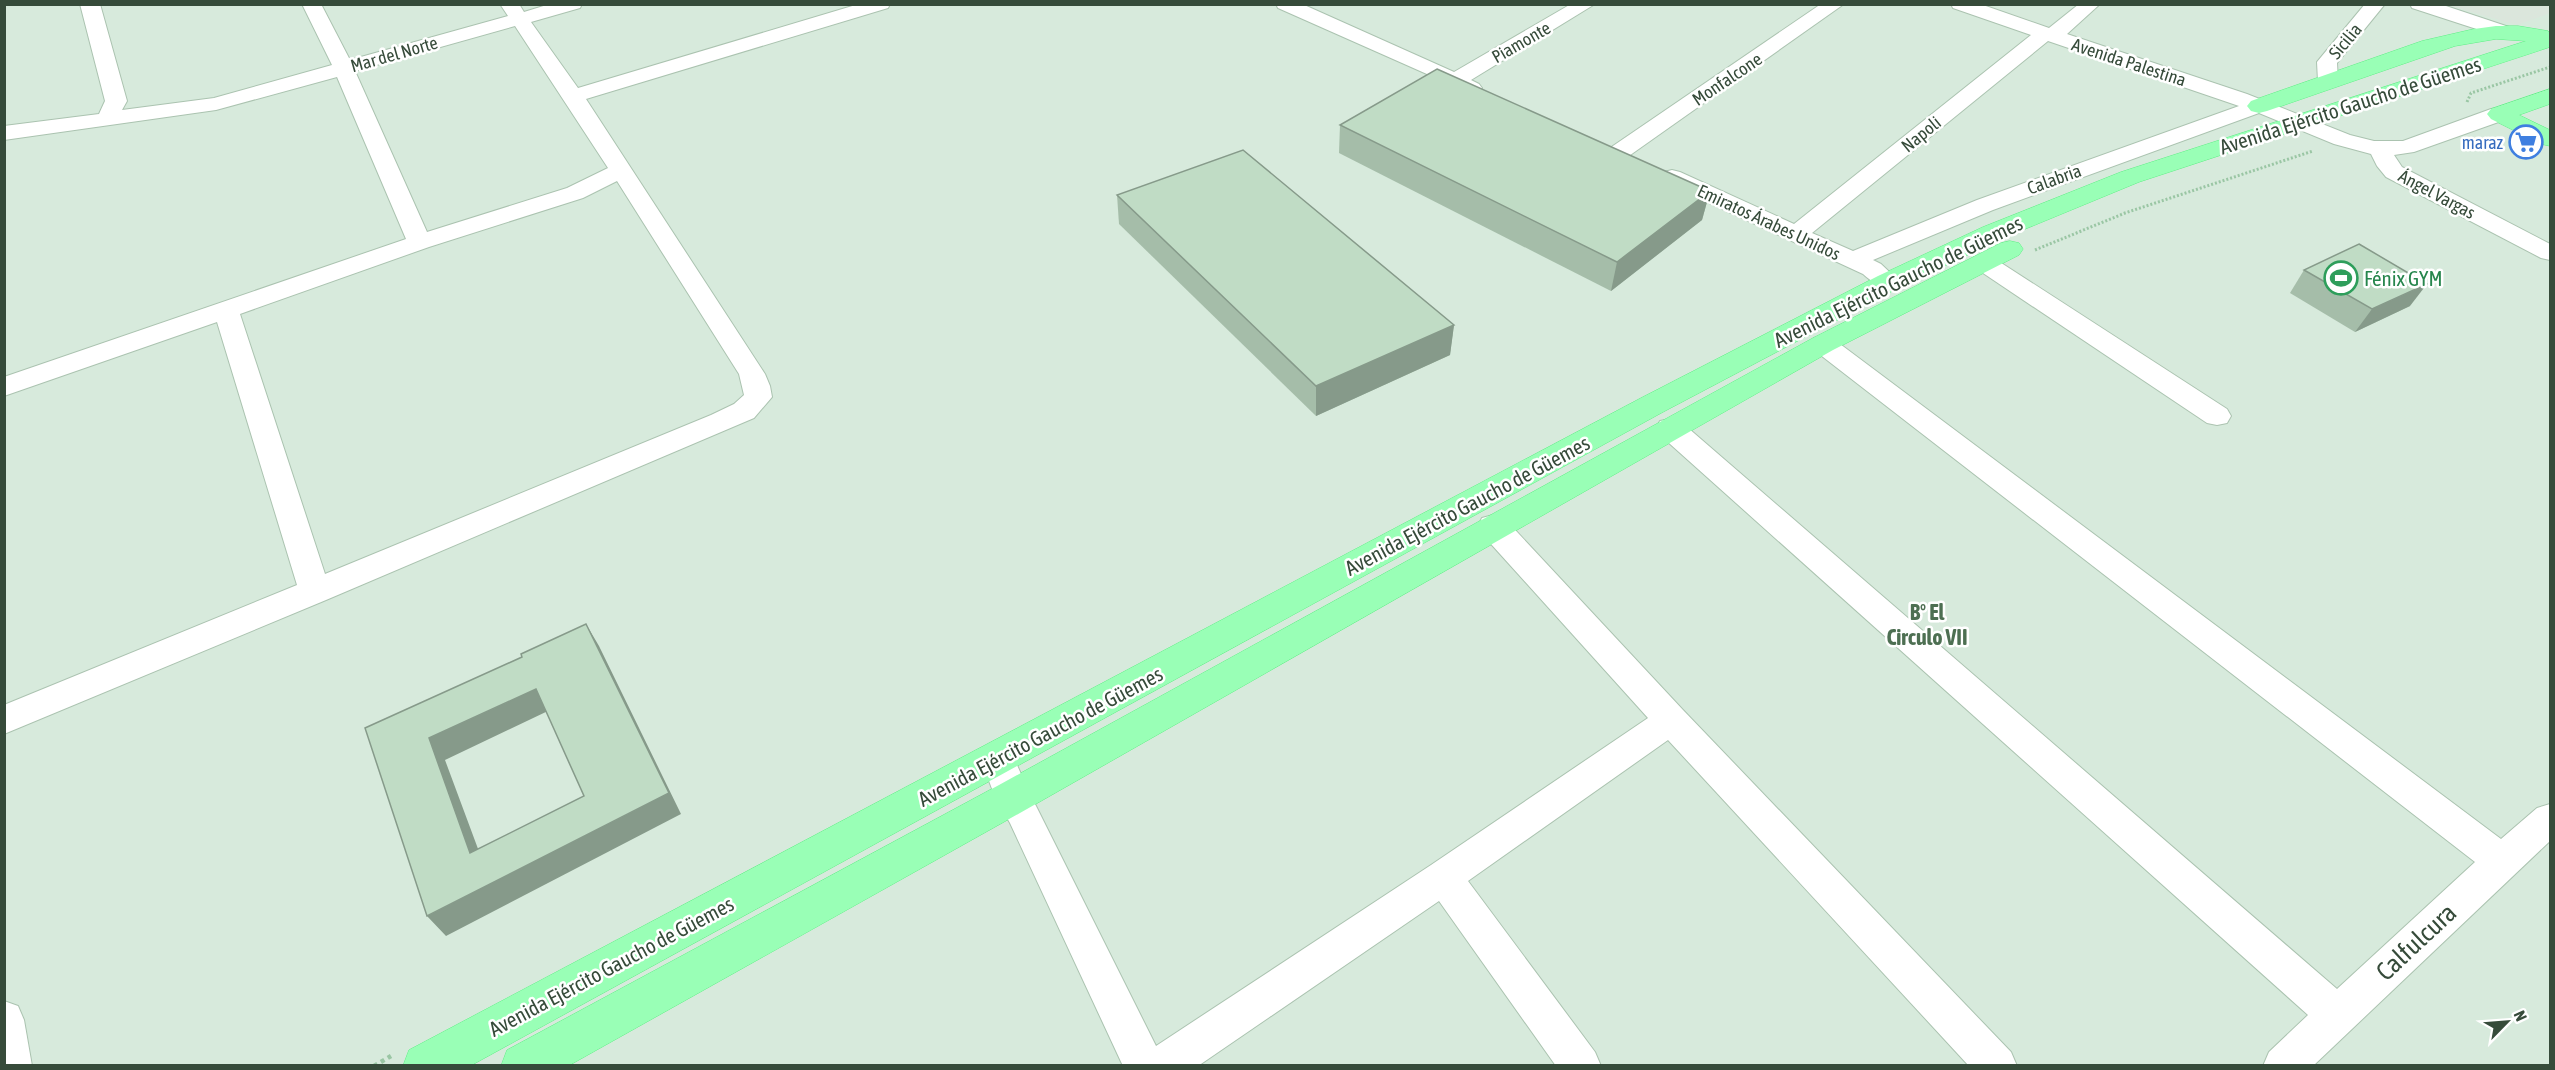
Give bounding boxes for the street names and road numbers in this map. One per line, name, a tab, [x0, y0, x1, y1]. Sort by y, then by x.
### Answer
street label: Piamonte	[1488, 17, 1554, 67]
street label: Sicilia	[2324, 19, 2366, 63]
street label: Mar del Norte	[348, 32, 440, 76]
street label: Avenida Palestina	[2069, 34, 2189, 90]
street label: Monfalcone	[1688, 48, 1766, 110]
street label: Avenida Ejército Gaucho de Güemes	[2216, 51, 2484, 159]
street label: Napoli	[1897, 112, 1945, 156]
street label: Calabria	[2024, 160, 2084, 198]
street label: Ángel Vargas	[2395, 165, 2479, 223]
street label: Emiratos Árabes Unidos	[1694, 180, 1844, 264]
street label: Avenida Ejército Gaucho de Güemes	[1770, 210, 2026, 352]
street label: Avenida Ejército Gaucho de Güemes	[1341, 430, 1593, 580]
street label: Avenida Ejército Gaucho de Güemes	[914, 661, 1166, 811]
street label: Avenida Ejército Gaucho de Güemes	[485, 891, 737, 1041]
street label: Calfulcura	[2370, 897, 2462, 987]

